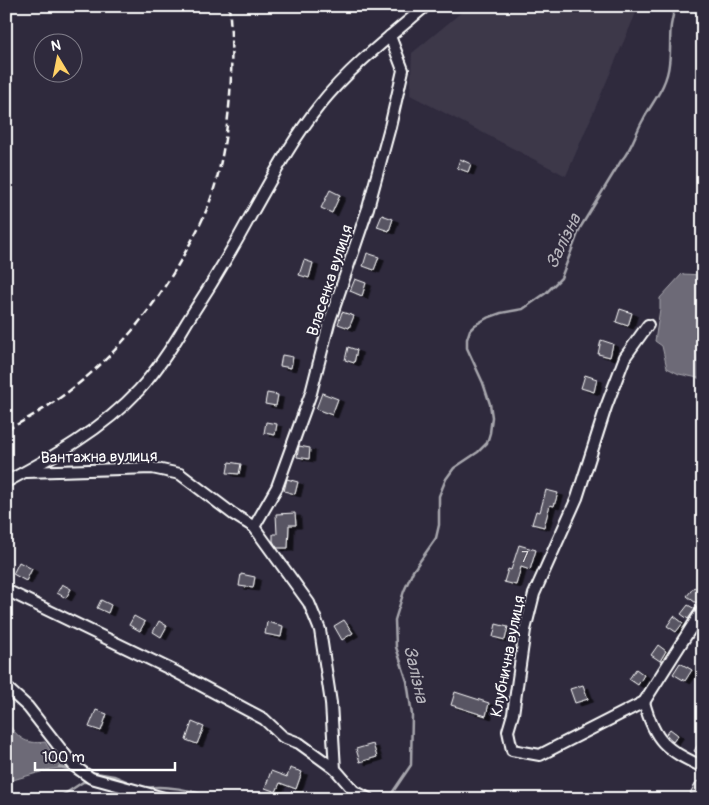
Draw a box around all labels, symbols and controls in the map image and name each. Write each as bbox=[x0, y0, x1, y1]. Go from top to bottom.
north arrow bbox=[32, 32, 82, 82]
text: N bbox=[50, 36, 62, 55]
water label: Залізна bbox=[540, 209, 587, 272]
street label: Власенка вулиця bbox=[303, 222, 357, 339]
street label: Вантажна вулиця bbox=[40, 446, 158, 468]
house number: 7 bbox=[521, 549, 529, 566]
street label: Клубнична вулиця bbox=[486, 594, 530, 719]
water label: Залізна bbox=[398, 643, 434, 706]
scale bar bbox=[35, 740, 175, 772]
text: 100 m bbox=[42, 748, 85, 767]

